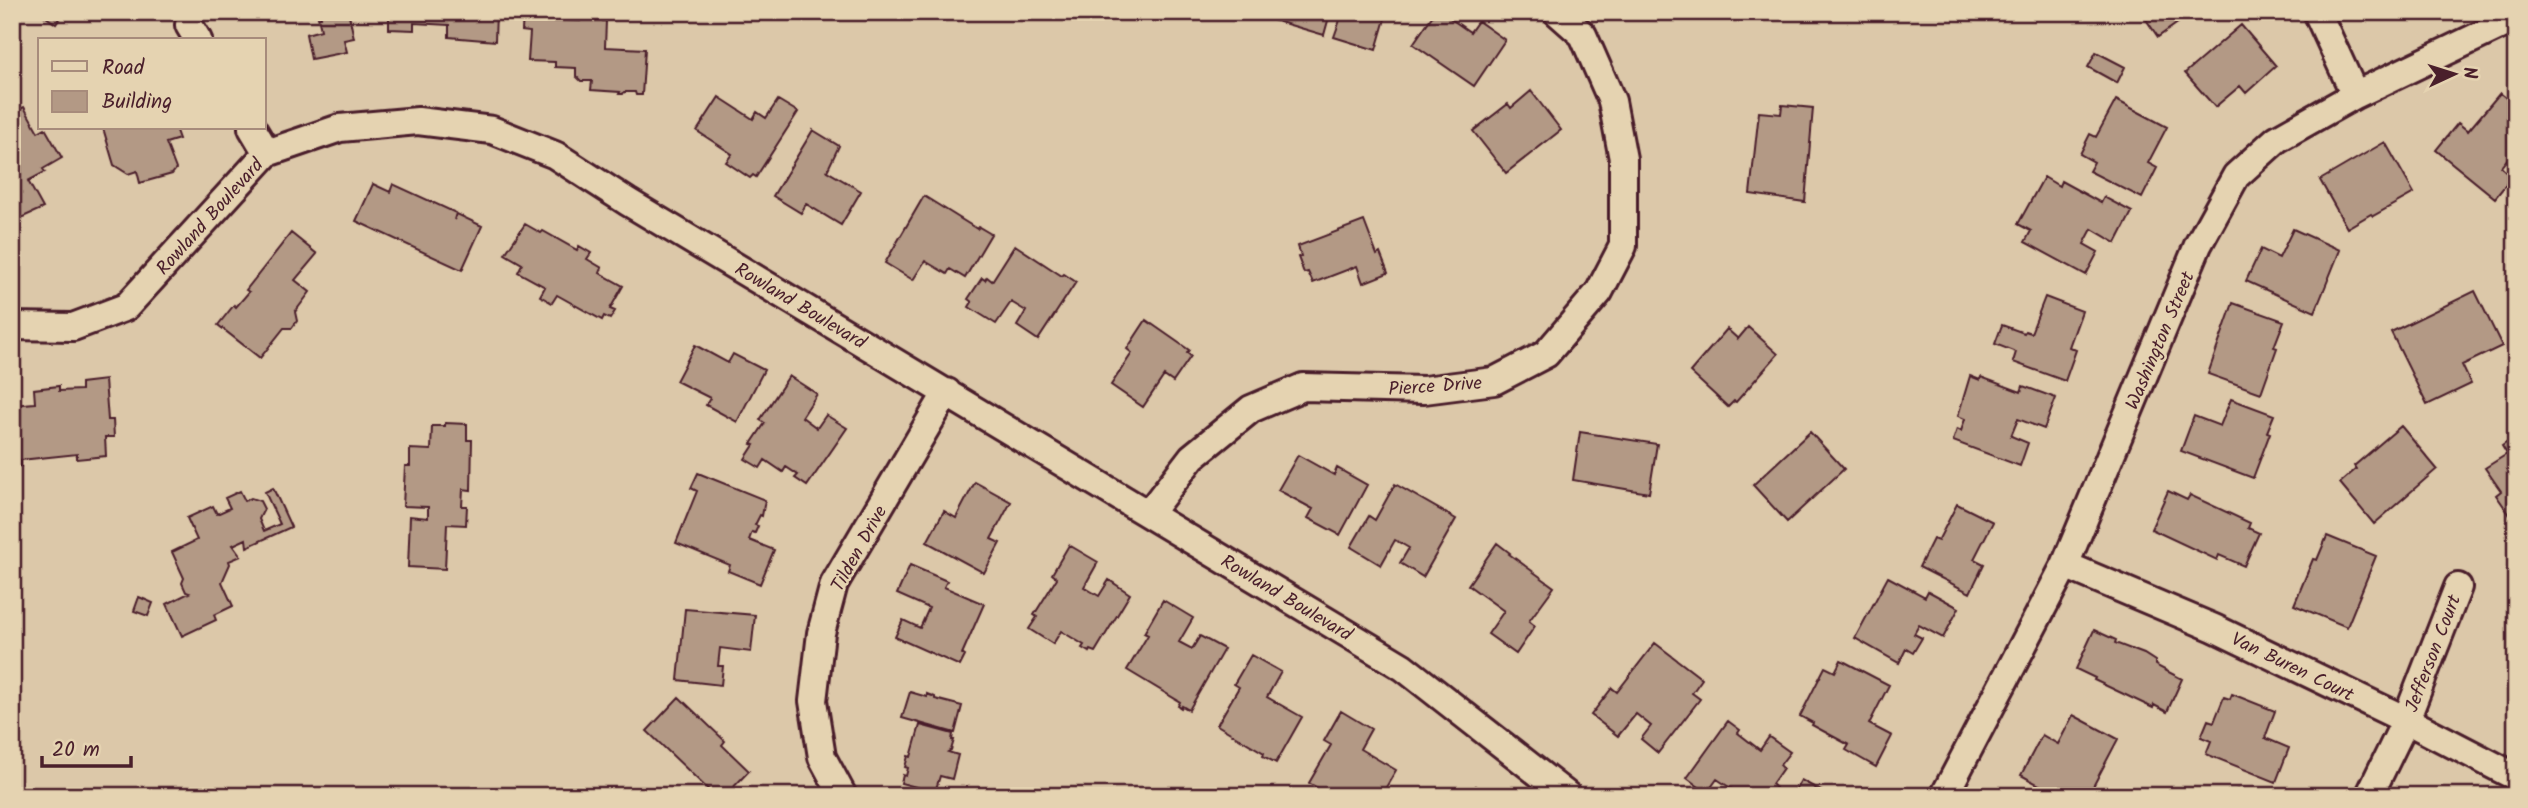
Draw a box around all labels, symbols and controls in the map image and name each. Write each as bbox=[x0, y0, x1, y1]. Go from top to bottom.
legend bbox=[38, 38, 266, 130]
north arrow bbox=[2420, 38, 2490, 108]
text: Road bbox=[102, 52, 145, 85]
text: N bbox=[2454, 66, 2484, 80]
text: Building bbox=[102, 86, 172, 119]
street label: Rowland Boulevard bbox=[149, 152, 272, 283]
street label: Rowland Boulevard bbox=[728, 255, 872, 358]
street label: Washington Street bbox=[2118, 266, 2204, 415]
street label: Pierce Drive bbox=[1387, 369, 1483, 405]
street label: Tilden Drive bbox=[824, 500, 896, 598]
street label: Rowland Boulevard bbox=[1214, 547, 1358, 650]
street label: Jefferson Court bbox=[2398, 590, 2470, 717]
street label: Van Buren Court bbox=[2226, 625, 2359, 711]
scale bar bbox=[42, 724, 131, 768]
text: 20 m bbox=[52, 734, 100, 767]

